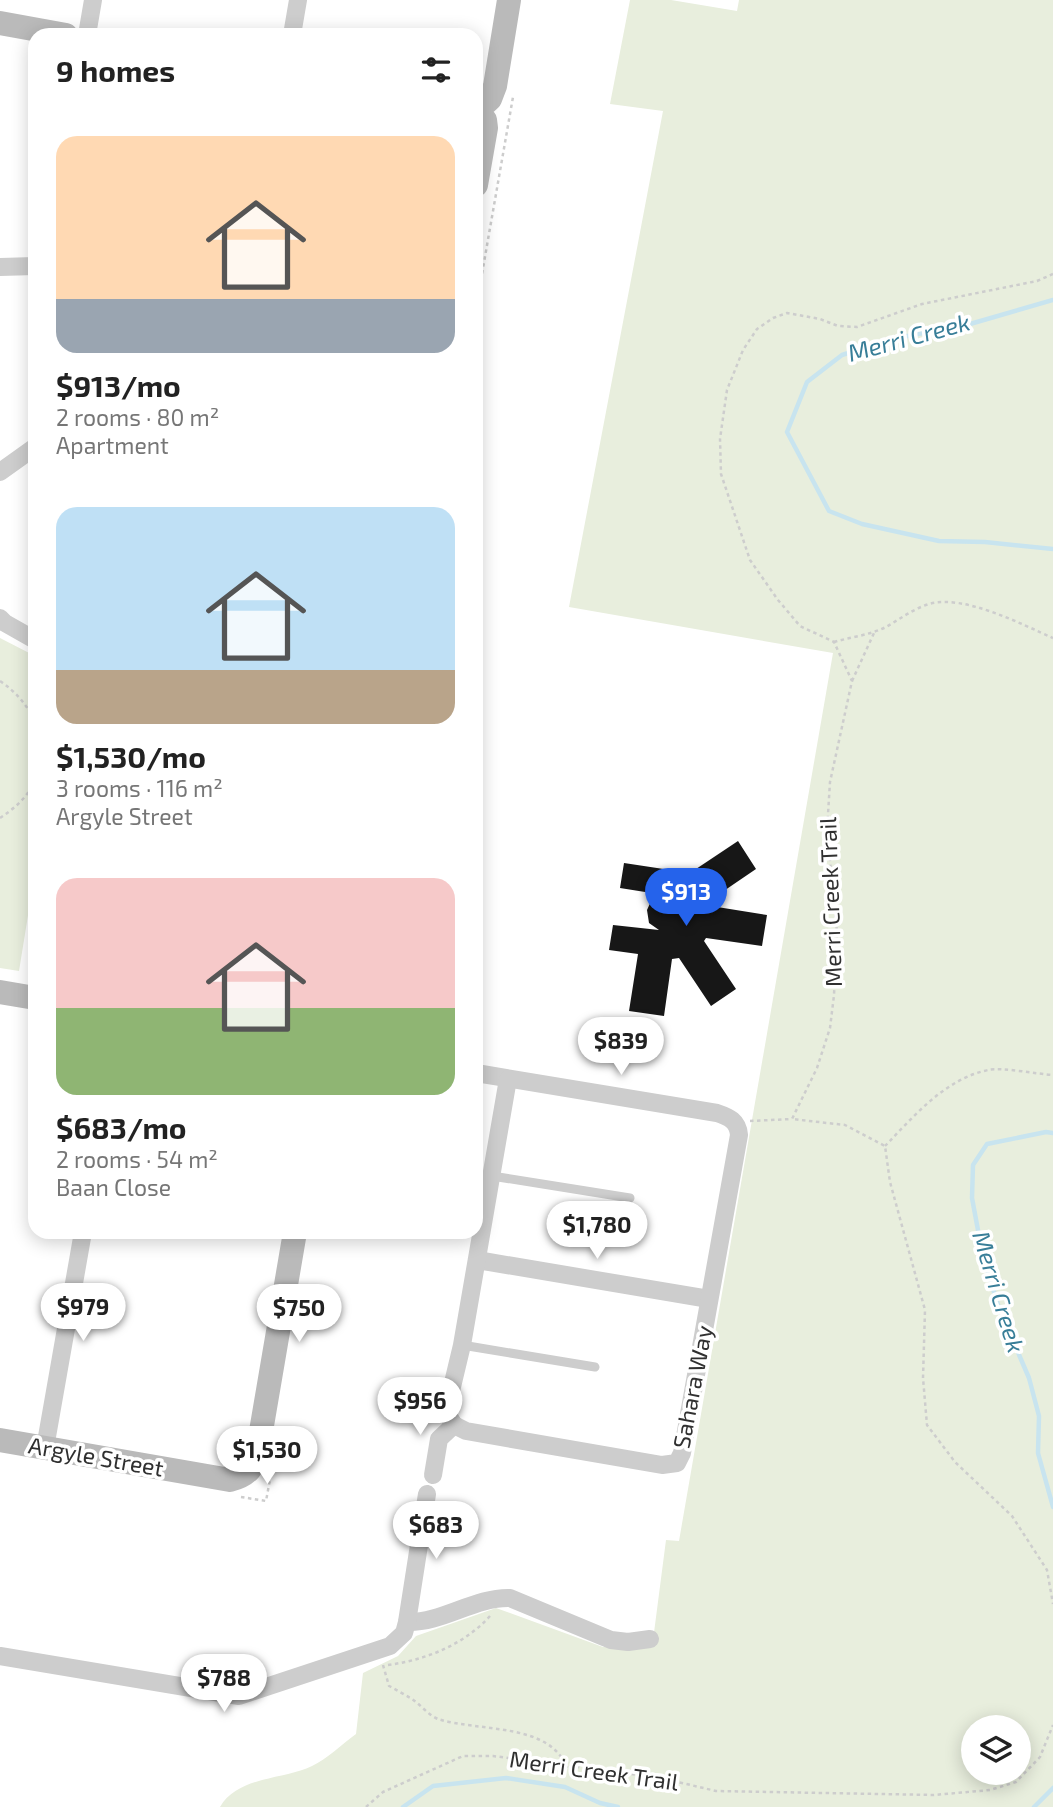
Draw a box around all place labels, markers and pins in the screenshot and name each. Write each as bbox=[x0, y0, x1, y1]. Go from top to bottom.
pin: $913 bbox=[645, 869, 727, 928]
pin: $839 bbox=[580, 1018, 662, 1077]
pin: $1,780 bbox=[540, 1202, 654, 1261]
pin: $979 bbox=[42, 1284, 124, 1343]
pin: $750 bbox=[258, 1284, 340, 1344]
pin: $956 bbox=[379, 1378, 461, 1437]
pin: $1,530 bbox=[210, 1426, 324, 1486]
pin: $683 bbox=[395, 1502, 477, 1561]
pin: $788 bbox=[183, 1654, 265, 1714]

